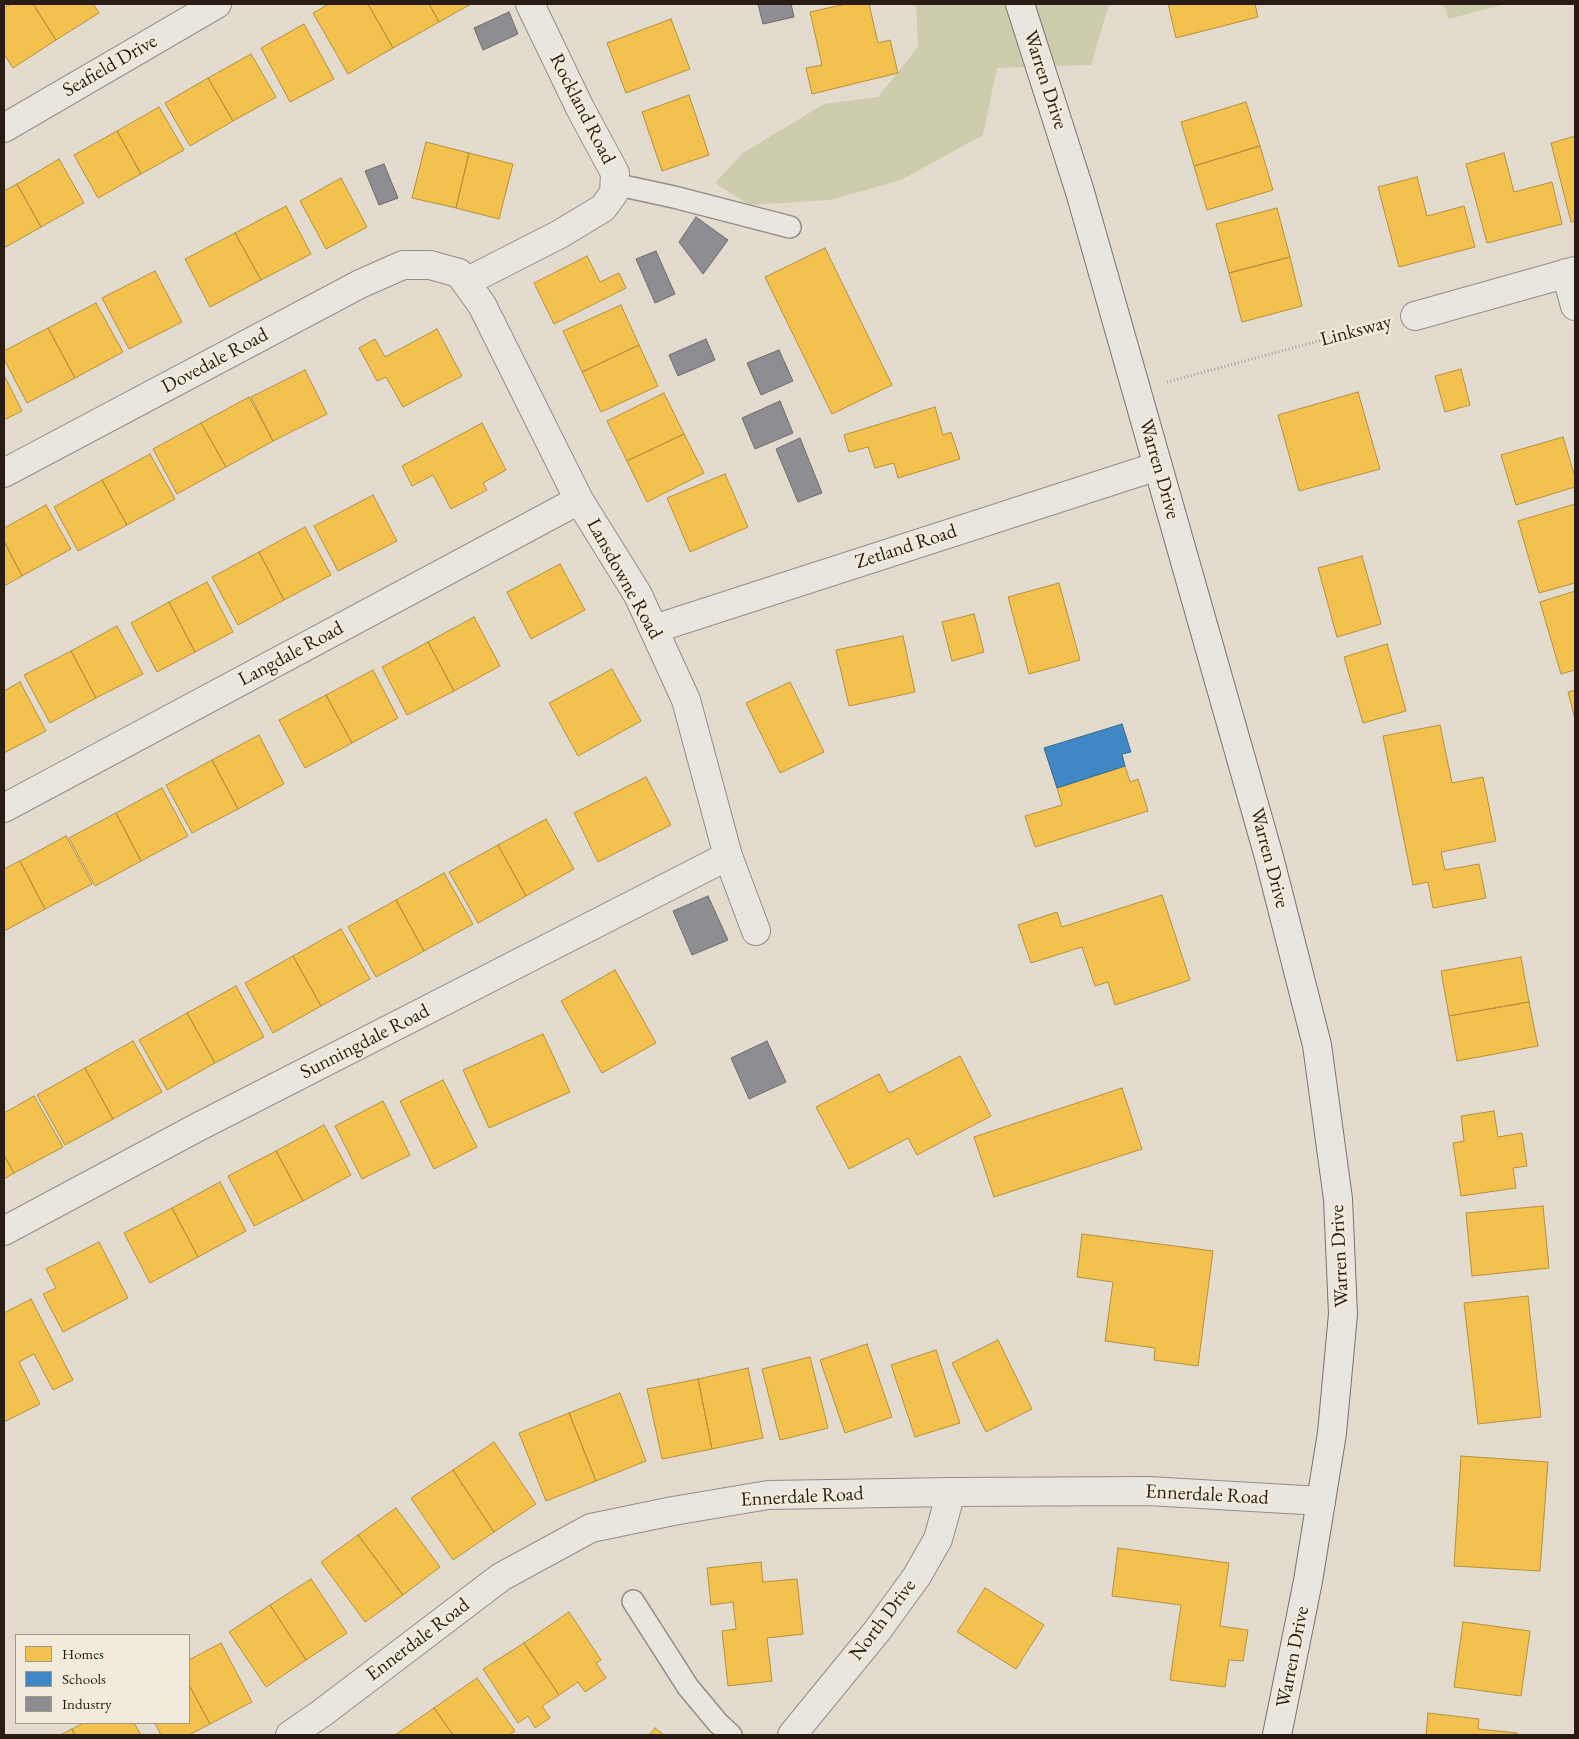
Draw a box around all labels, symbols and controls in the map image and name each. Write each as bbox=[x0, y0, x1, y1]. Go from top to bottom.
street label: Warren Drive bbox=[1018, 27, 1072, 133]
street label: Seafield Drive bbox=[59, 29, 161, 103]
street label: Rockland Road bbox=[544, 50, 620, 168]
street label: Linksway bbox=[1318, 310, 1394, 352]
street label: Dovedale Road bbox=[158, 323, 272, 399]
street label: Warren Drive bbox=[1133, 416, 1185, 522]
street label: Lansdowne Road bbox=[581, 514, 667, 644]
street label: Zetland Road bbox=[852, 519, 960, 575]
street label: Langdale Road bbox=[234, 616, 348, 692]
street label: Warren Drive bbox=[1244, 805, 1294, 911]
street label: Sunningdale Road bbox=[296, 999, 434, 1085]
street label: Warren Drive bbox=[1325, 1204, 1355, 1308]
street label: Ennerdale Road bbox=[1145, 1480, 1269, 1510]
street label: Ennerdale Road bbox=[740, 1482, 864, 1512]
street label: North Drive bbox=[845, 1575, 921, 1665]
street label: Ennerdale Road bbox=[361, 1593, 475, 1687]
street label: Warren Drive bbox=[1271, 1604, 1315, 1710]
legend bbox=[15, 1634, 190, 1724]
text: Homes bbox=[62, 1644, 104, 1663]
text: Schools bbox=[62, 1669, 106, 1688]
text: Industry bbox=[62, 1694, 112, 1713]

